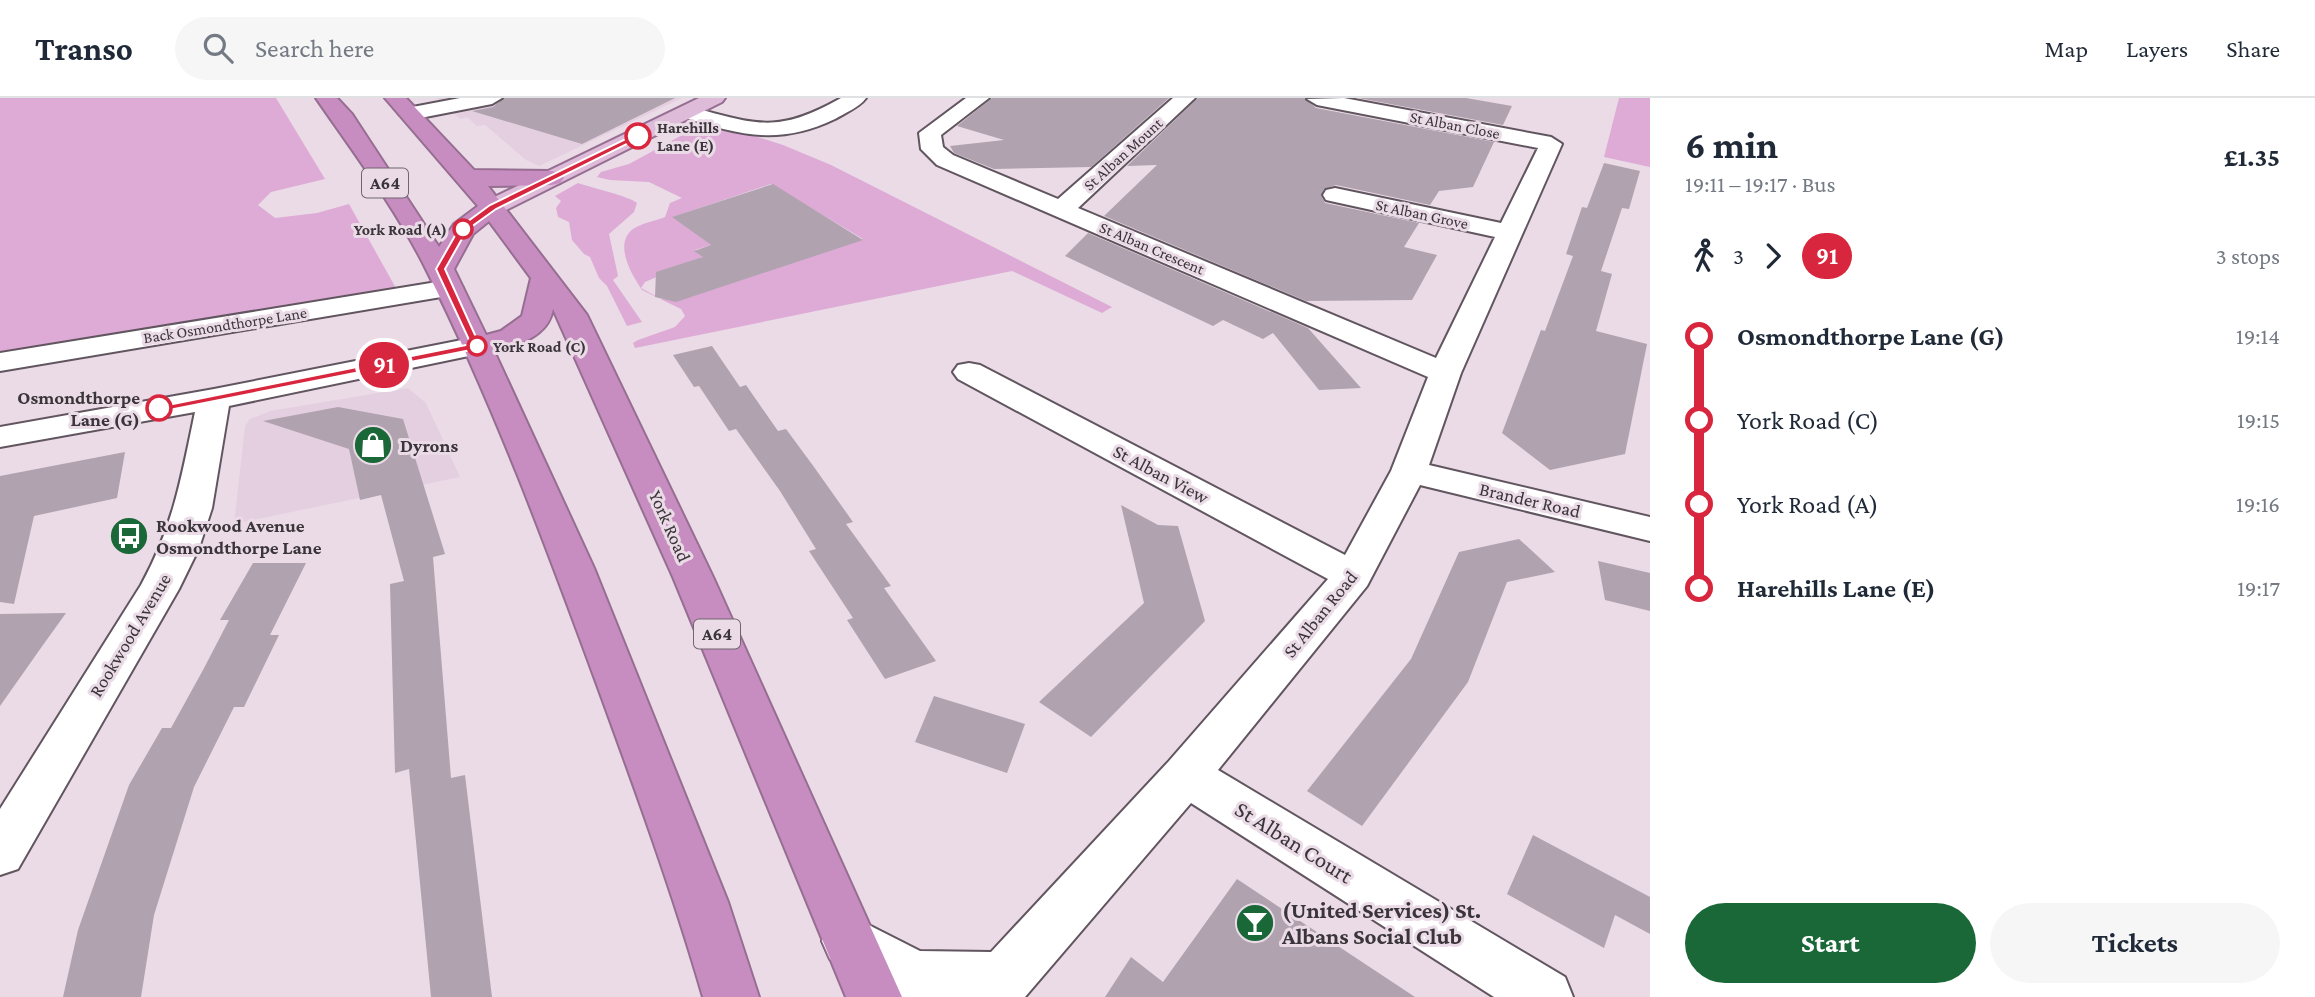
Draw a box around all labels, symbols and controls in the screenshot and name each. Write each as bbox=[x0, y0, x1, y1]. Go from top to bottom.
search box bbox=[175, 17, 665, 80]
icon: search bbox=[199, 29, 237, 67]
text: Transo bbox=[35, 30, 133, 67]
text: Search here bbox=[255, 34, 374, 63]
text: Map bbox=[2044, 35, 2088, 62]
text: Layers bbox=[2126, 35, 2188, 62]
text: Share bbox=[2226, 35, 2280, 62]
street label: St Alban Close bbox=[1409, 108, 1501, 142]
street label: St Alban Mount bbox=[1080, 114, 1166, 194]
place label: Harehills Lane (E) bbox=[657, 119, 719, 155]
marker: Harehills Lane (E) bbox=[625, 123, 651, 149]
text: 6 min bbox=[1685, 124, 1778, 166]
text: £1.35 bbox=[2224, 143, 2280, 172]
road number: A64 bbox=[362, 168, 408, 198]
text: 19:11 – 19:17 · Bus bbox=[1685, 171, 1835, 197]
street label: St Alban Grove bbox=[1374, 196, 1470, 232]
street label: St Alban Crescent bbox=[1097, 218, 1207, 278]
marker: York Road (A) bbox=[453, 219, 473, 239]
place label: York Road (A) bbox=[354, 221, 447, 239]
icon: walk bbox=[1685, 237, 1723, 275]
icon: forward bbox=[1754, 237, 1792, 275]
text: 91 bbox=[1816, 242, 1838, 269]
text: 3 bbox=[1733, 243, 1744, 269]
text: 3 stops bbox=[2216, 243, 2280, 269]
street label: Back Osmondthorpe Lane bbox=[142, 304, 308, 347]
text: Osmondthorpe Lane (G) bbox=[1737, 322, 2005, 351]
text: 19:14 bbox=[2236, 323, 2280, 349]
marker: York Road (C) bbox=[467, 336, 487, 356]
place label: York Road (C) bbox=[493, 338, 586, 356]
line badge: 91 bbox=[352, 342, 416, 388]
text: 91 bbox=[373, 351, 395, 378]
place label: Osmondthorpe Lane (G) bbox=[17, 387, 140, 431]
marker: Osmondthorpe Lane (G) bbox=[146, 395, 172, 421]
text: York Road (C) bbox=[1737, 406, 1879, 435]
text: 19:15 bbox=[2237, 407, 2280, 433]
shop icon: Dyrons bbox=[352, 424, 394, 466]
place label: Dyrons bbox=[400, 435, 458, 456]
street label: St Alban View bbox=[1110, 440, 1212, 508]
street label: Brander Road bbox=[1477, 478, 1583, 522]
street label: York Road bbox=[645, 487, 695, 565]
text: York Road (A) bbox=[1737, 490, 1879, 519]
text: 19:16 bbox=[2236, 491, 2280, 517]
bus stop icon: Rookwood Avenue Osmondthorpe Lane bbox=[108, 515, 150, 557]
place label: Rookwood Avenue Osmondthorpe Lane bbox=[156, 515, 322, 558]
street label: St Alban Road bbox=[1279, 566, 1361, 662]
street label: Rookwood Avenue bbox=[85, 570, 175, 700]
text: Harehills Lane (E) bbox=[1737, 574, 1936, 603]
text: 19:17 bbox=[2237, 575, 2280, 601]
road number: A64 bbox=[694, 620, 740, 648]
street label: St Alban Court bbox=[1230, 796, 1358, 889]
place label: (United Services) St. Albans Social Club bbox=[1281, 897, 1481, 949]
bar icon: (United Services) St. Albans Social Club bbox=[1234, 902, 1276, 944]
button: Start bbox=[1685, 903, 1976, 983]
button: Tickets bbox=[1990, 903, 2280, 983]

